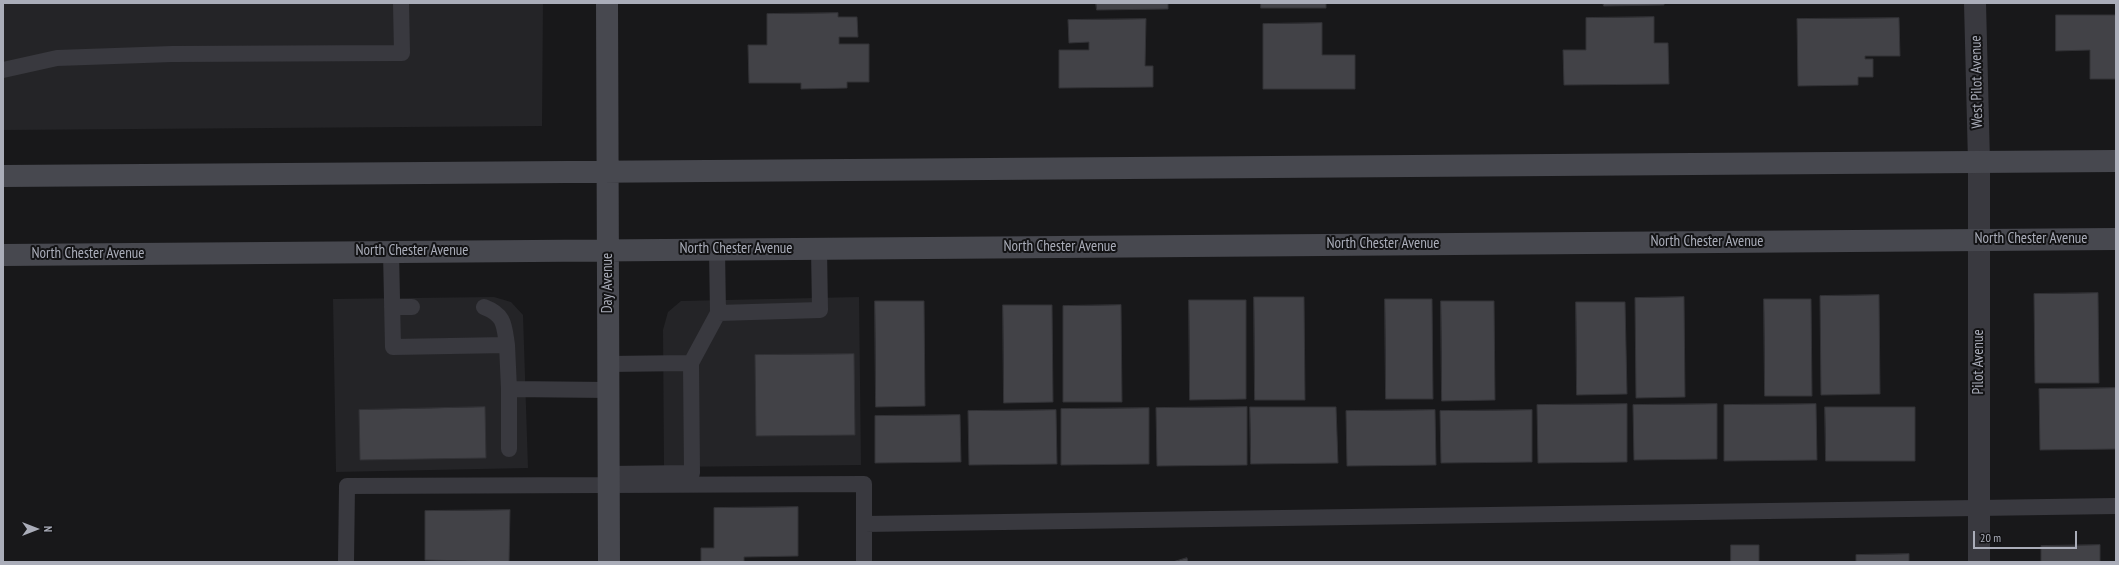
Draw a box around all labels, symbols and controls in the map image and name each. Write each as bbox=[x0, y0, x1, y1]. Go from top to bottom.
street label: West Pilot Avenue bbox=[1967, 35, 1987, 129]
street label: North Chester Avenue bbox=[1974, 230, 2088, 248]
street label: North Chester Avenue bbox=[1650, 233, 1764, 251]
street label: North Chester Avenue bbox=[1326, 235, 1440, 253]
street label: North Chester Avenue bbox=[1003, 238, 1117, 256]
street label: North Chester Avenue bbox=[679, 240, 793, 258]
street label: North Chester Avenue bbox=[355, 242, 469, 260]
street label: North Chester Avenue bbox=[31, 245, 145, 263]
street label: Day Avenue bbox=[599, 253, 617, 313]
street label: Pilot Avenue bbox=[1970, 329, 1988, 395]
north arrow bbox=[16, 509, 56, 549]
scale bar bbox=[1975, 523, 2079, 549]
text: N bbox=[41, 526, 55, 532]
text: 20 m bbox=[1980, 530, 2001, 545]

